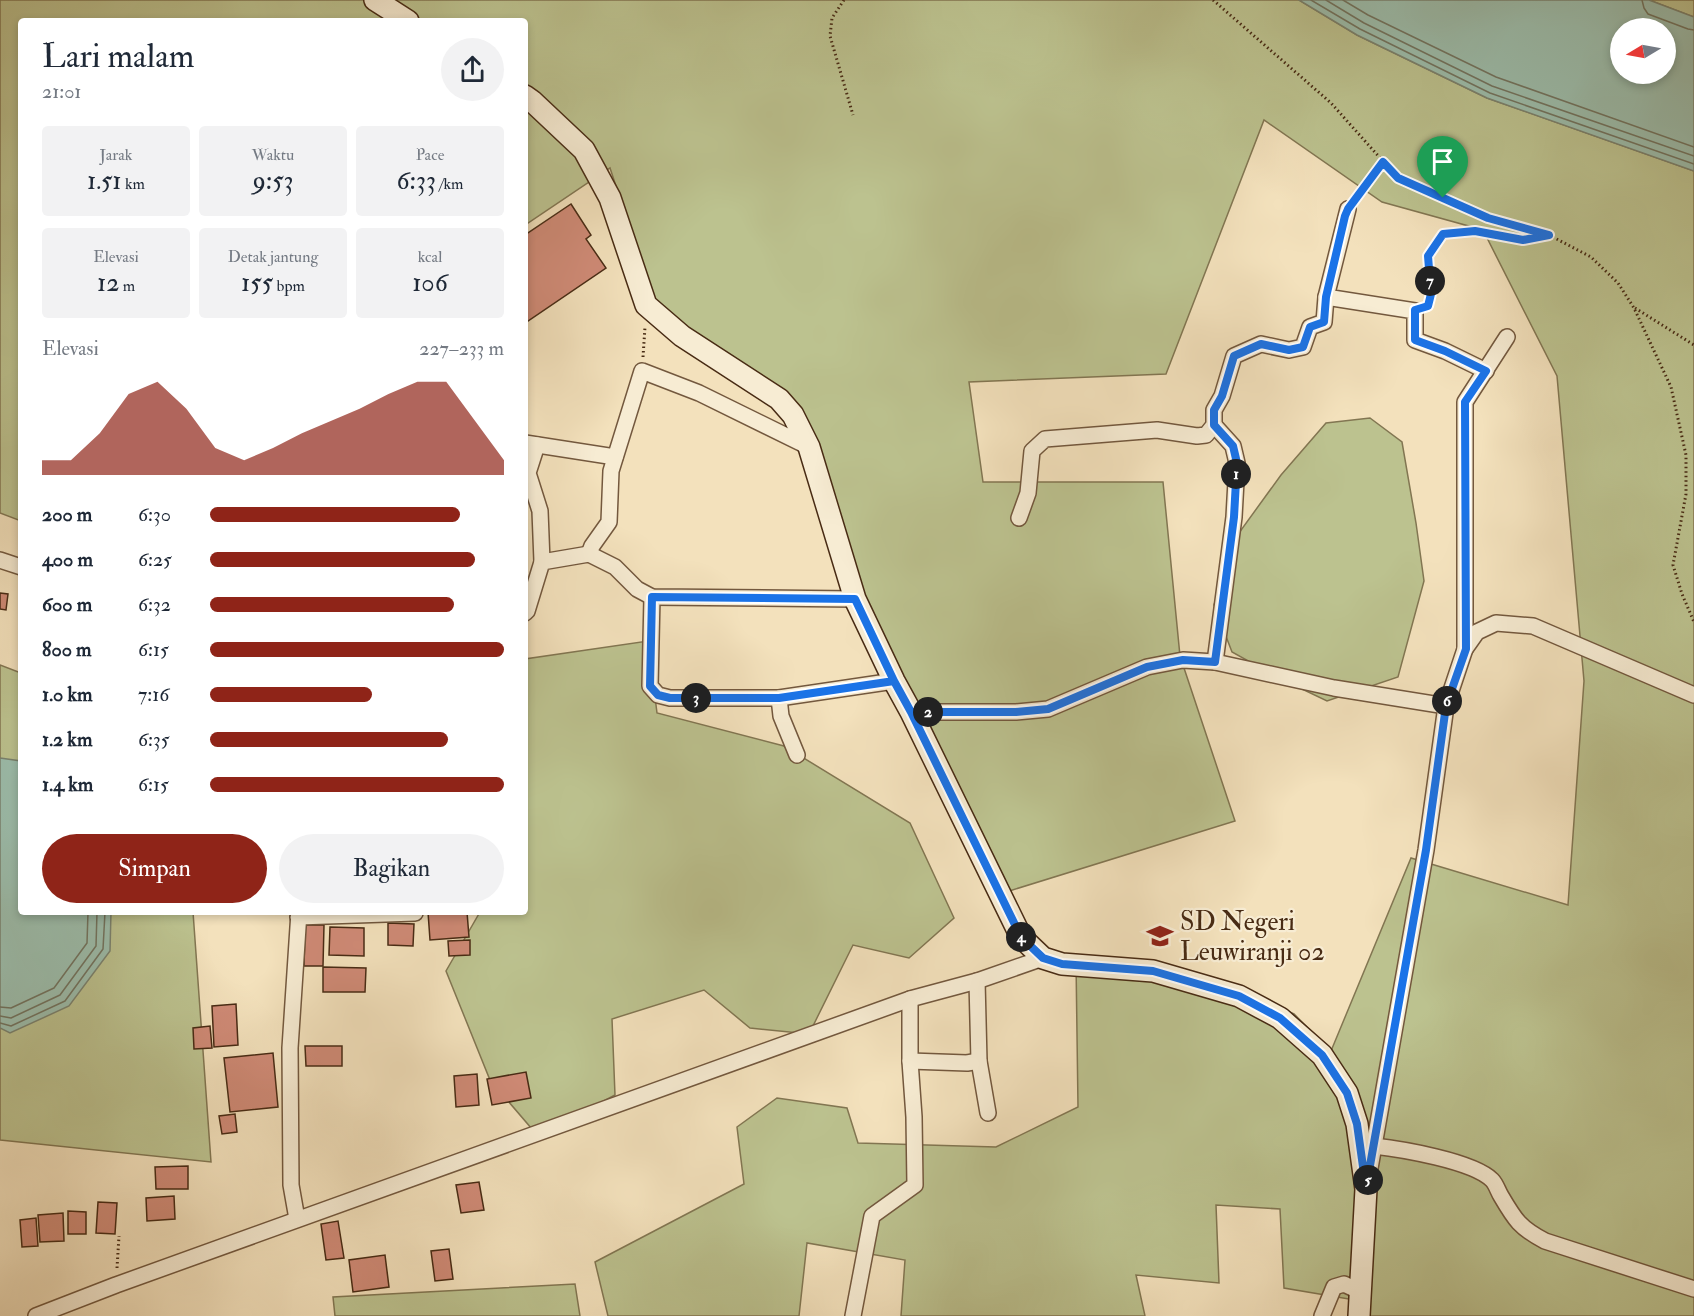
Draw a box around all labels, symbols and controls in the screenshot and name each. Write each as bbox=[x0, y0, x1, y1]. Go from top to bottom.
north arrow bbox=[1610, 18, 1676, 84]
map controls bbox=[1610, 18, 1676, 84]
text: Lari malam bbox=[42, 36, 194, 77]
button: share bbox=[441, 38, 504, 101]
text: 21:01 bbox=[42, 79, 82, 104]
pin bbox=[1417, 136, 1468, 198]
text: Jarak bbox=[100, 145, 132, 165]
text: Waktu bbox=[252, 145, 294, 165]
text: Pace bbox=[416, 145, 444, 165]
icon: arrive bbox=[1426, 145, 1459, 178]
text: 1.51 bbox=[87, 165, 122, 197]
text: 9:53 bbox=[252, 165, 294, 197]
text: 6:33 bbox=[396, 165, 436, 197]
text: km bbox=[122, 174, 145, 194]
text: /km bbox=[436, 174, 464, 194]
text: Elevasi bbox=[93, 247, 139, 267]
text: Detak jantung bbox=[228, 247, 318, 267]
text: kcal bbox=[418, 247, 442, 267]
pin: 7 bbox=[1415, 266, 1445, 296]
text: 12 bbox=[97, 267, 119, 299]
text: 155 bbox=[241, 267, 273, 299]
text: 106 bbox=[412, 267, 448, 299]
text: 7 bbox=[1426, 271, 1434, 291]
text: m bbox=[119, 276, 135, 296]
text: bpm bbox=[273, 276, 305, 296]
text: Elevasi bbox=[42, 336, 99, 361]
text: 227–233 m bbox=[419, 336, 504, 361]
pin: 1 bbox=[1221, 459, 1251, 489]
text: 1 bbox=[1233, 464, 1239, 484]
text: 200 m bbox=[42, 502, 92, 527]
text: 6:30 bbox=[138, 502, 171, 527]
text: 400 m bbox=[42, 547, 93, 572]
text: 6:25 bbox=[138, 547, 172, 572]
text: 600 m bbox=[42, 592, 92, 617]
text: 6:32 bbox=[138, 592, 171, 617]
text: 800 m bbox=[42, 637, 92, 662]
text: 6:15 bbox=[138, 637, 169, 662]
text: 1.0 km bbox=[42, 682, 93, 707]
text: 7:16 bbox=[138, 682, 169, 707]
pin: 3 bbox=[681, 683, 711, 713]
pin: 6 bbox=[1432, 686, 1462, 716]
text: 3 bbox=[693, 688, 699, 708]
text: 6 bbox=[1443, 691, 1451, 711]
pin: 2 bbox=[913, 697, 943, 727]
text: 2 bbox=[924, 702, 932, 722]
text: 1.2 km bbox=[42, 727, 92, 752]
text: 6:35 bbox=[138, 727, 170, 752]
text: 1.4 km bbox=[42, 772, 93, 797]
text: 6:15 bbox=[138, 772, 169, 797]
button: Simpan bbox=[42, 834, 267, 903]
button: Bagikan bbox=[279, 834, 504, 903]
place label: SD Negeri Leuwiranji 02 bbox=[1180, 906, 1325, 968]
school or university icon: SD Negeri Leuwiranji 02 bbox=[1145, 921, 1175, 951]
pin: 4 bbox=[1006, 922, 1036, 952]
text: 4 bbox=[1017, 927, 1025, 947]
pin: 5 bbox=[1353, 1165, 1383, 1195]
text: 5 bbox=[1364, 1170, 1372, 1190]

